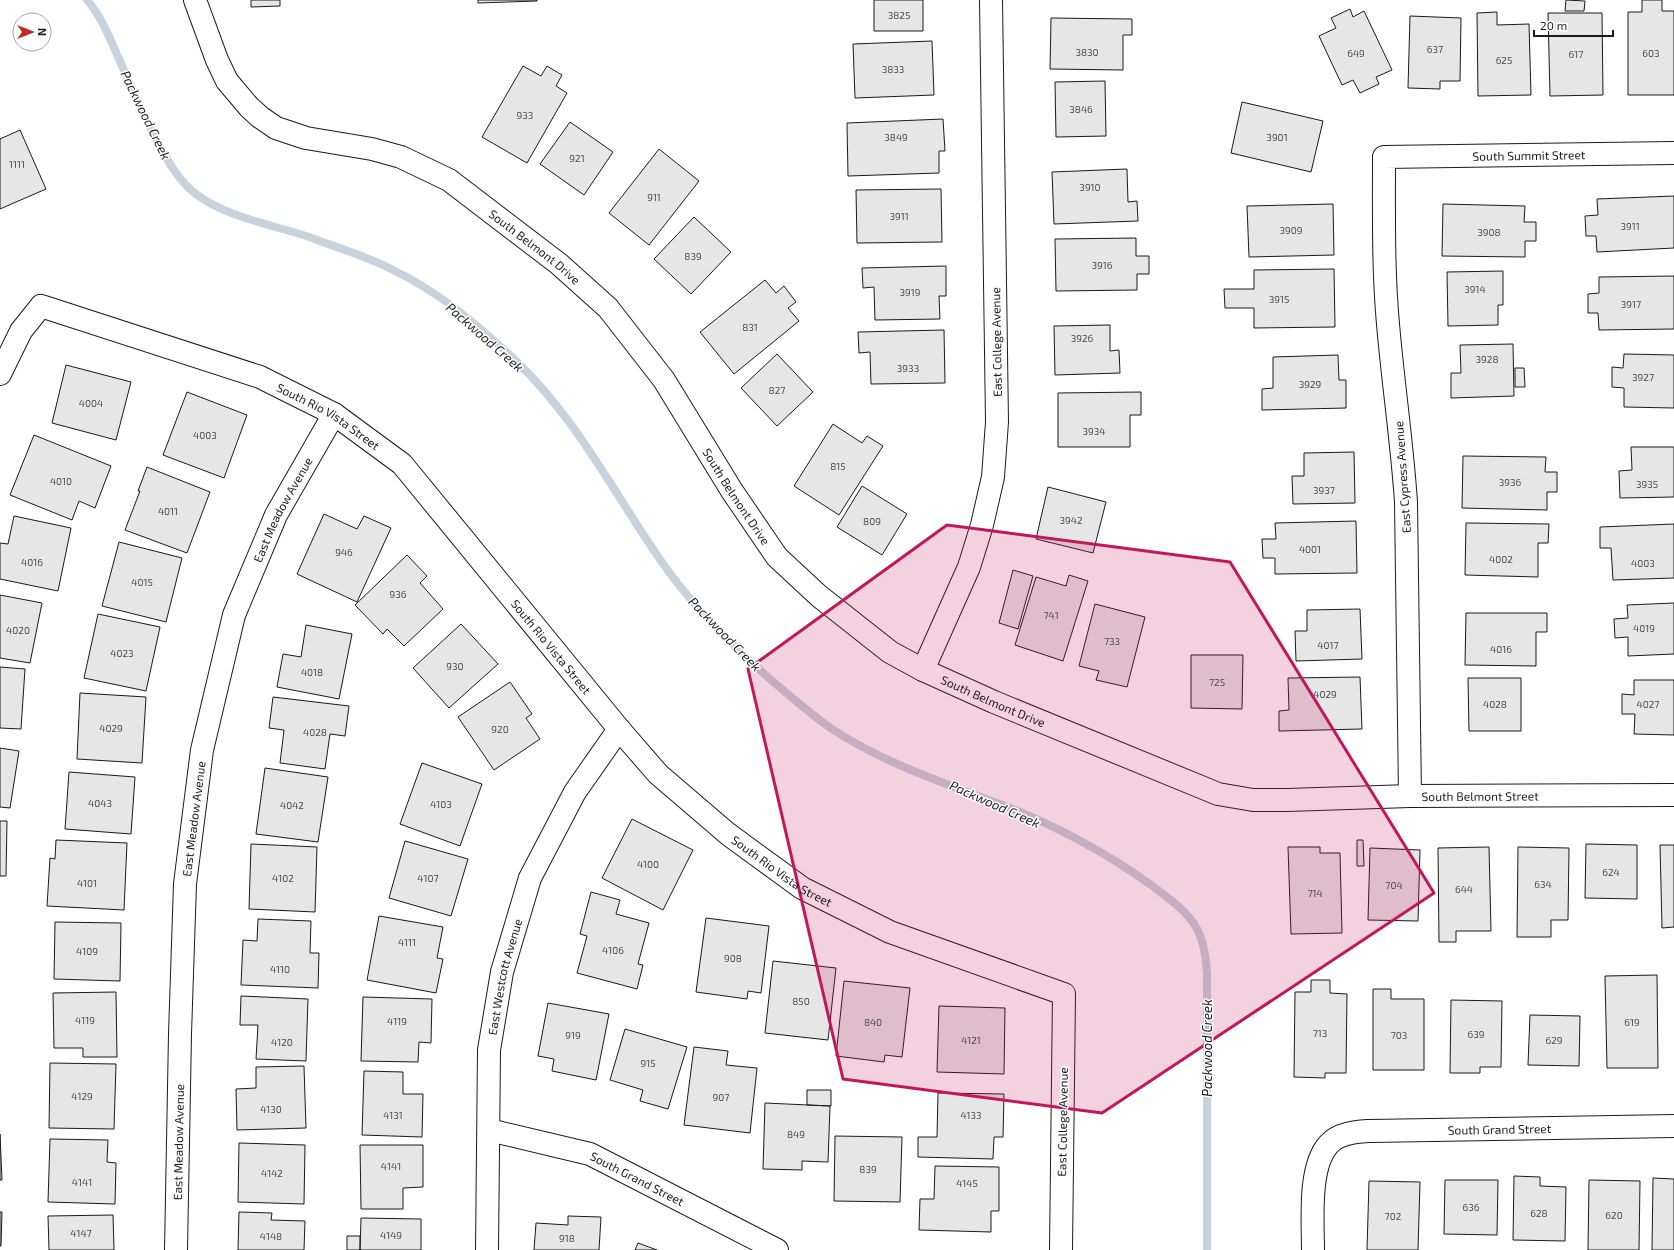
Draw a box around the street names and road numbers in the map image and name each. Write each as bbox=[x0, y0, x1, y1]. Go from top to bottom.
street label: South Summit Street bbox=[1472, 147, 1586, 163]
street label: South Belmont Drive bbox=[486, 206, 583, 287]
street label: East College Avenue bbox=[988, 287, 1004, 397]
street label: South Rio Vista Street bbox=[275, 380, 383, 453]
street label: East Cypress Avenue bbox=[1391, 420, 1413, 534]
street label: South Belmont Drive bbox=[700, 445, 773, 547]
street label: East Meadow Avenue bbox=[250, 455, 315, 564]
street label: South Rio Vista Street bbox=[509, 596, 594, 697]
street label: South Belmont Drive bbox=[939, 672, 1048, 729]
street label: East Meadow Avenue bbox=[179, 760, 208, 877]
street label: South Belmont Street bbox=[1422, 789, 1539, 803]
street label: South Rio Vista Street bbox=[729, 832, 835, 909]
street label: East Westcott Avenue bbox=[485, 917, 525, 1036]
street label: East College Avenue bbox=[1054, 1067, 1070, 1177]
street label: East Meadow Avenue bbox=[170, 1084, 186, 1200]
street label: South Grand Street bbox=[1448, 1121, 1552, 1137]
street label: South Grand Street bbox=[588, 1148, 687, 1208]

